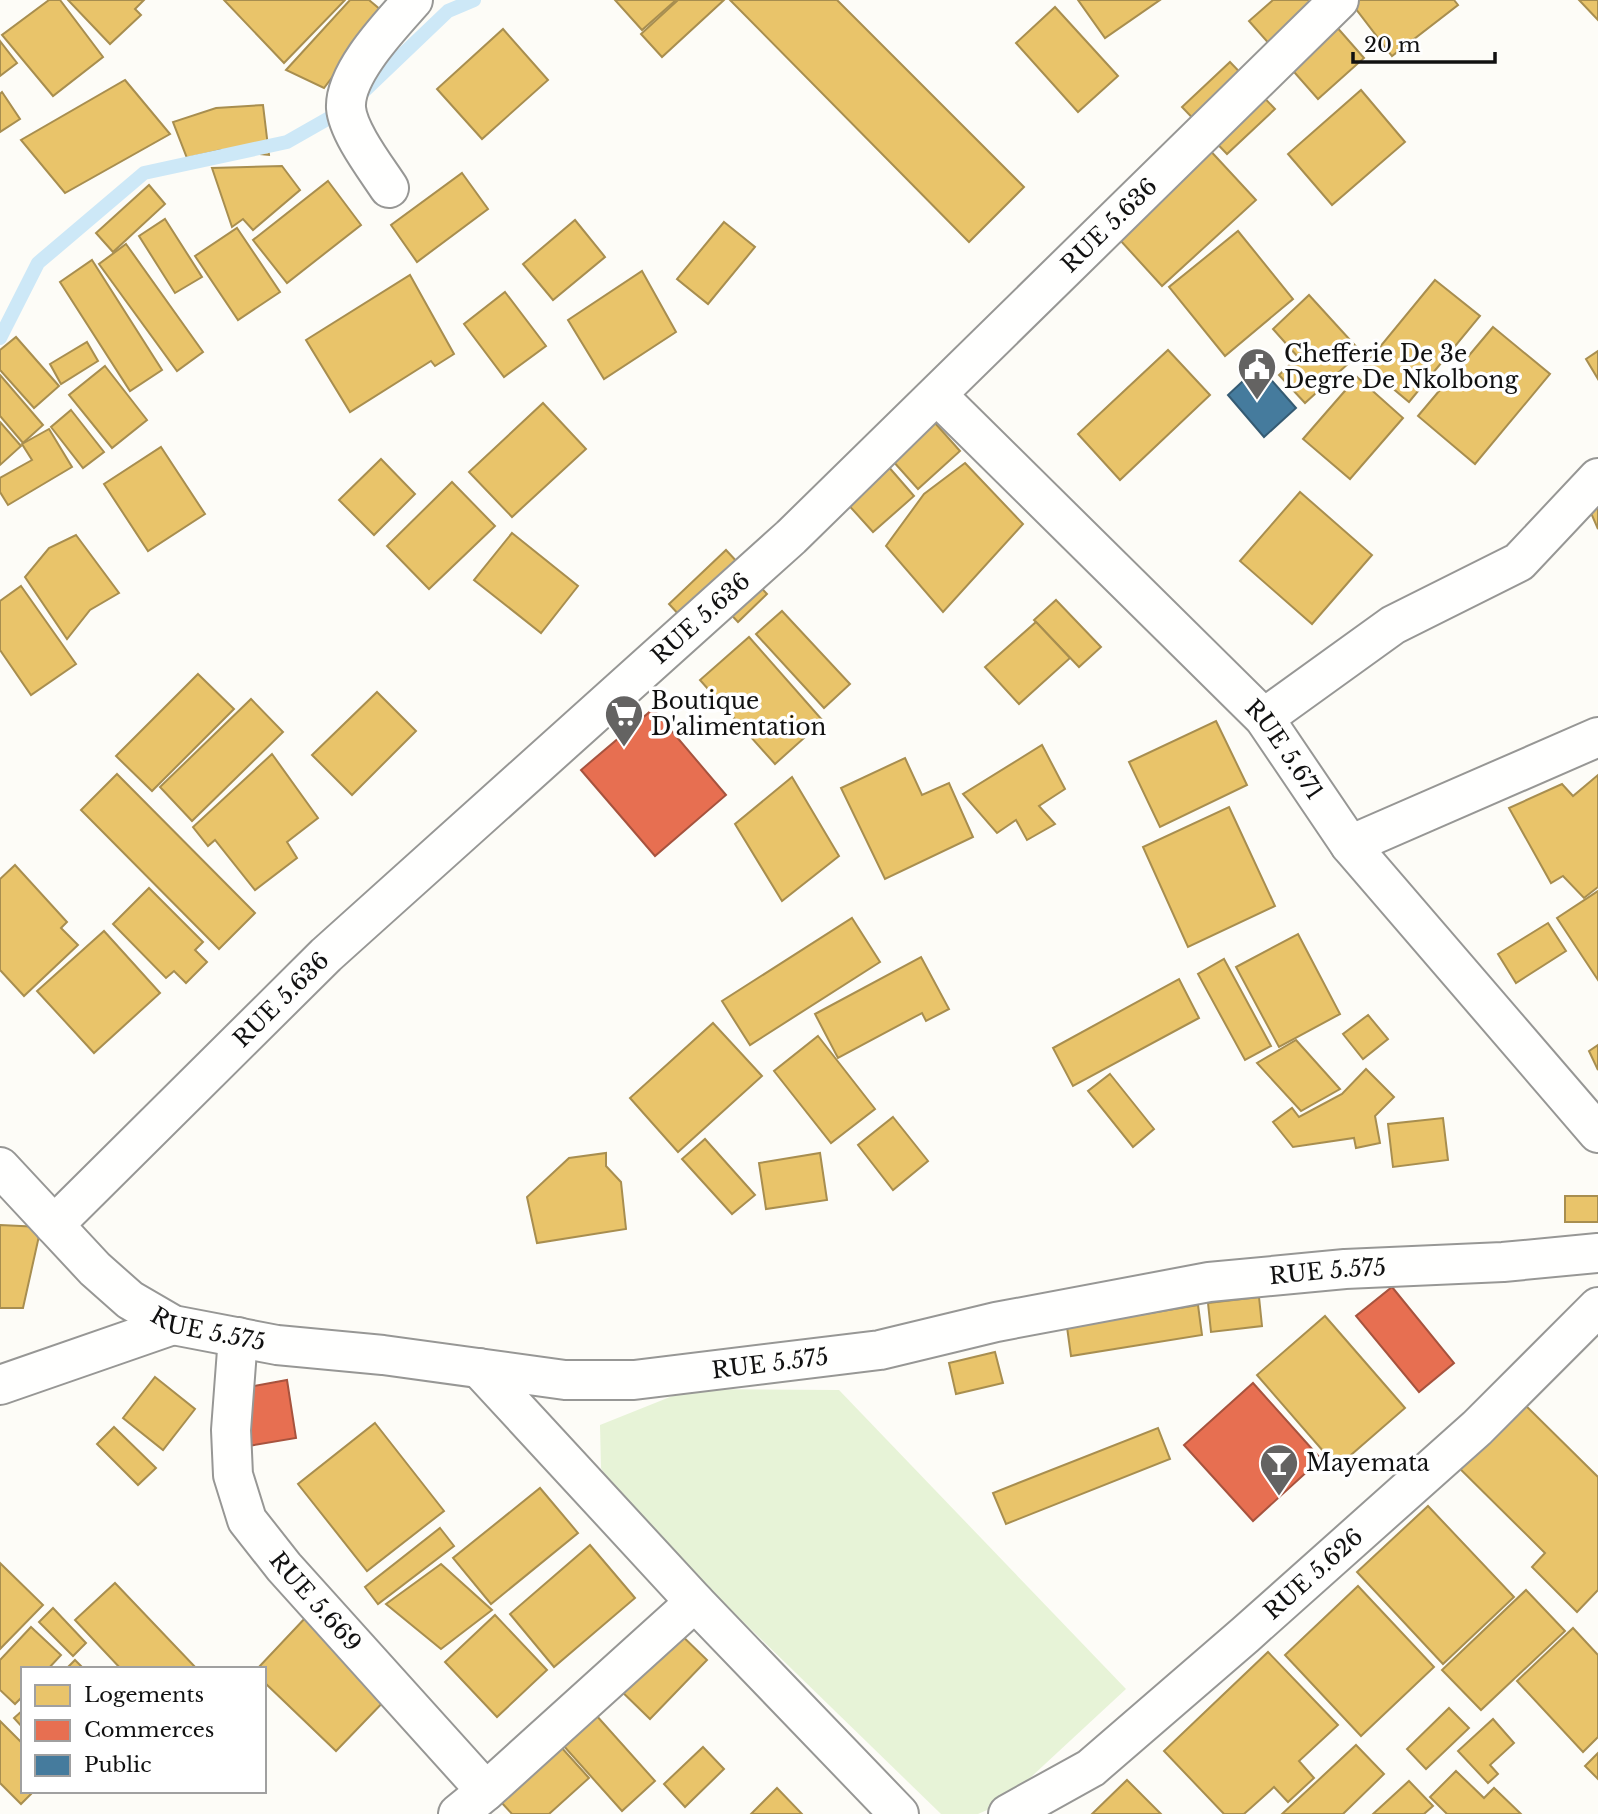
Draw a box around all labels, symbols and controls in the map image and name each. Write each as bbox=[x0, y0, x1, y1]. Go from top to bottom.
scale bar bbox=[1353, 21, 1495, 65]
text: 20 m bbox=[1364, 32, 1421, 58]
street label: RUE 5.636 bbox=[1055, 172, 1163, 278]
place label: Chefferie De 3e Degre De Nkolbong bbox=[1284, 340, 1518, 394]
public building icon: Chefferie De 3e Degre De Nkolbong bbox=[1236, 346, 1278, 401]
street label: RUE 5.636 bbox=[645, 567, 756, 670]
place label: Boutique D'alimentation bbox=[651, 687, 827, 741]
supermarket icon: Boutique D'alimentation bbox=[603, 693, 645, 748]
street label: RUE 5.671 bbox=[1239, 694, 1329, 805]
street label: RUE 5.636 bbox=[228, 946, 335, 1053]
street label: RUE 5.575 bbox=[1268, 1253, 1387, 1290]
street label: RUE 5.575 bbox=[146, 1301, 268, 1356]
street label: RUE 5.575 bbox=[710, 1342, 830, 1384]
bar icon: Mayemata bbox=[1258, 1442, 1300, 1497]
place label: Mayemata bbox=[1306, 1449, 1430, 1477]
street label: RUE 5.626 bbox=[1258, 1523, 1369, 1625]
street label: RUE 5.669 bbox=[264, 1546, 367, 1657]
legend bbox=[21, 1667, 266, 1793]
text: Logements bbox=[84, 1682, 204, 1708]
text: Commerces bbox=[84, 1717, 214, 1743]
text: Public bbox=[84, 1752, 151, 1778]

